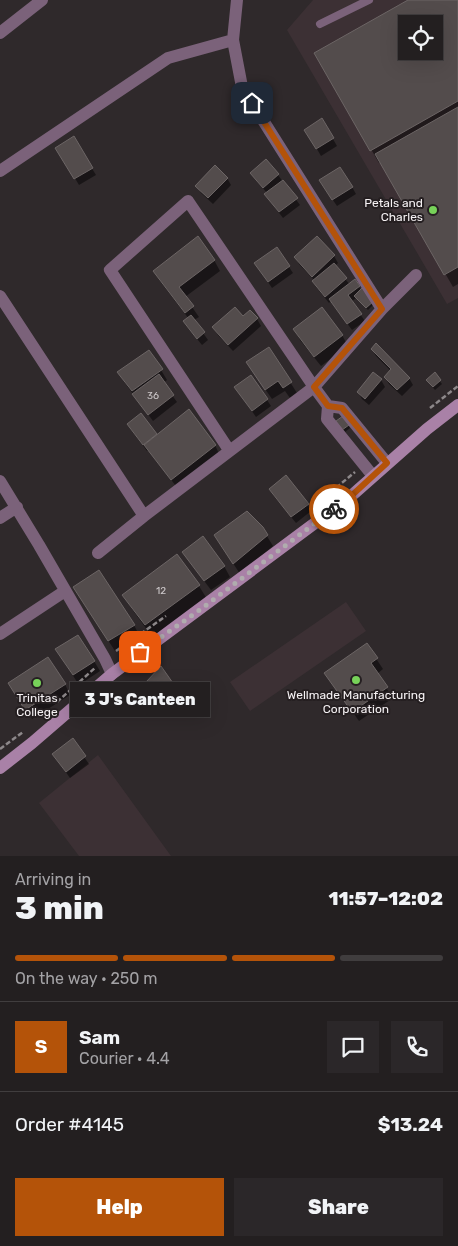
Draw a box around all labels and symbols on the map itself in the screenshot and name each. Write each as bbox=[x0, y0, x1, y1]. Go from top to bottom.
pin bbox=[231, 82, 273, 124]
place label: Petals and Charles bbox=[364, 196, 423, 224]
marker: Petals and Charles bbox=[427, 204, 439, 216]
house number: 36 bbox=[147, 390, 159, 402]
courier bbox=[309, 484, 359, 534]
house number: 12 bbox=[156, 585, 166, 597]
pin bbox=[119, 631, 161, 673]
marker: Wellmade Manufacturing Corporation bbox=[350, 674, 362, 686]
marker: Trinitas College bbox=[31, 677, 43, 689]
callout: 3 J's Canteen bbox=[70, 682, 210, 717]
place label: Wellmade Manufacturing Corporation bbox=[287, 688, 425, 716]
place label: Trinitas College bbox=[16, 691, 58, 719]

